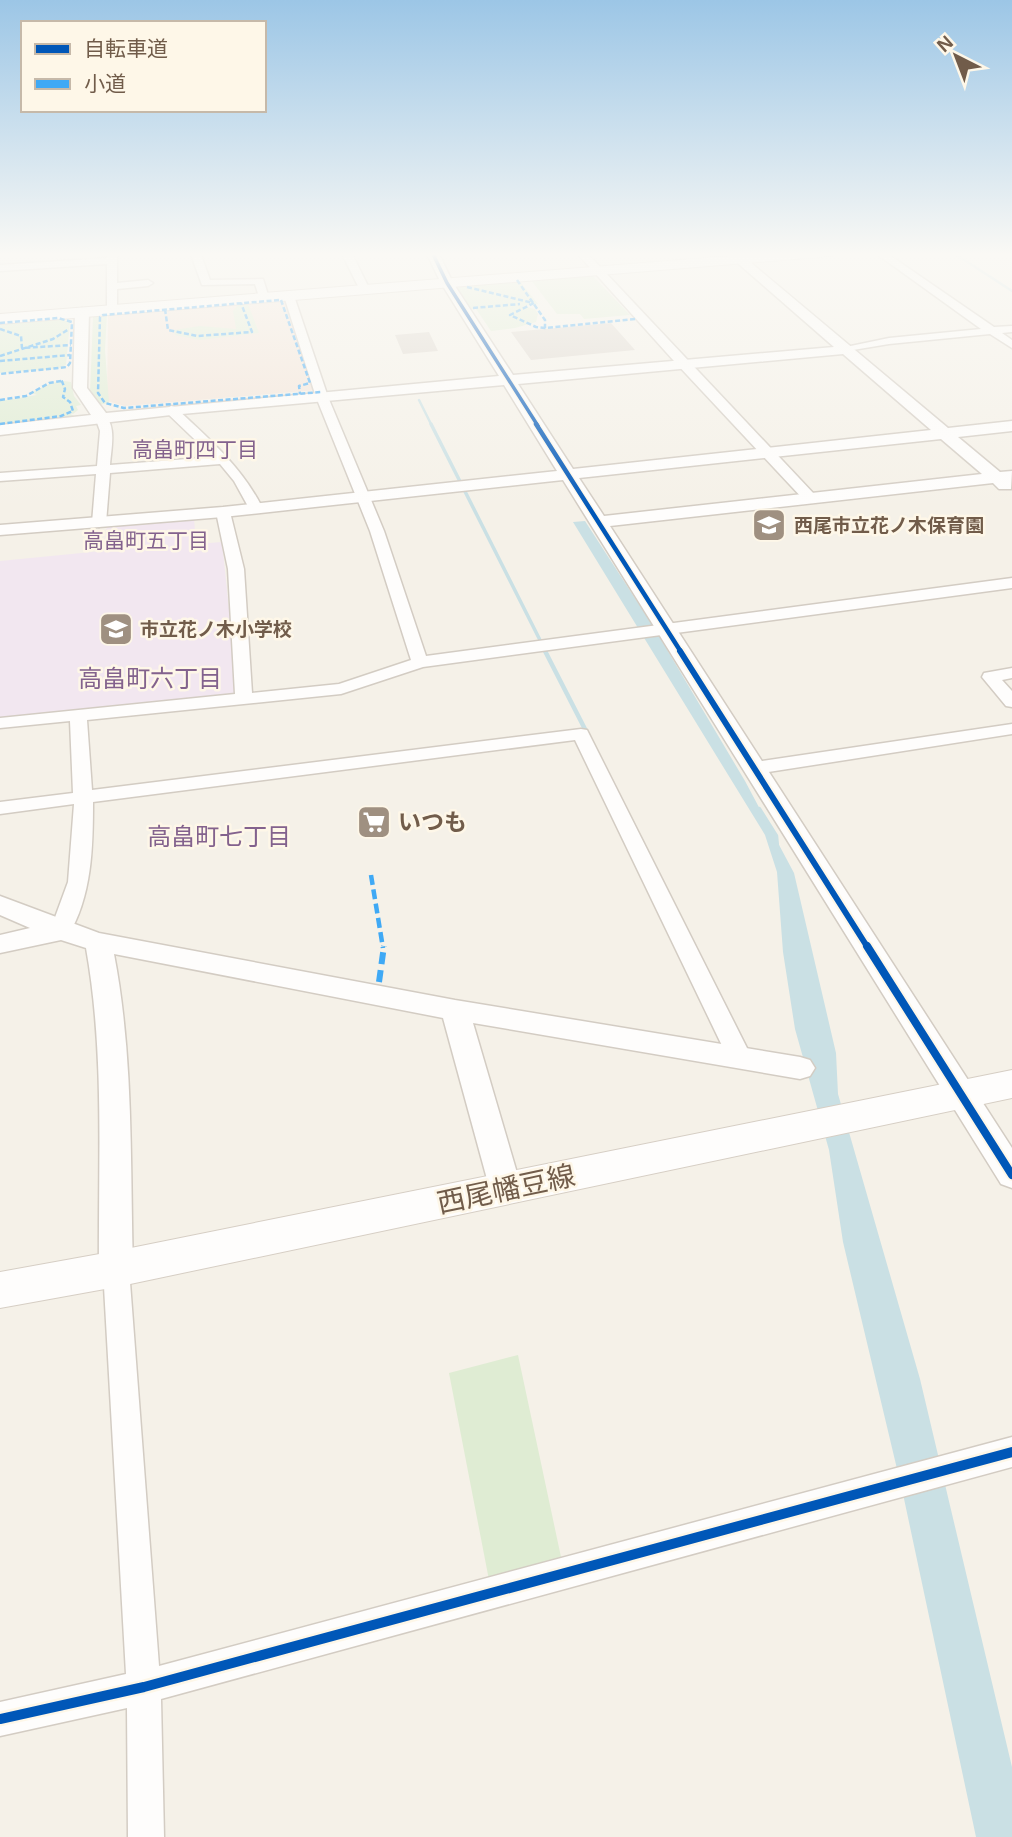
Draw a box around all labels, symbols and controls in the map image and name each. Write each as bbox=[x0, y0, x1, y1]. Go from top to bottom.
legend bbox=[21, 21, 266, 112]
north arrow bbox=[921, 21, 991, 91]
text: N bbox=[933, 31, 957, 56]
text: 自転車道 bbox=[84, 37, 168, 60]
text: 小道 bbox=[84, 72, 126, 95]
district label: 高畠町四丁目 bbox=[132, 438, 258, 461]
school or university icon: 西尾市立花ノ木保育園 bbox=[750, 506, 788, 544]
place label: 西尾市立花ノ木保育園 bbox=[794, 515, 984, 536]
district label: 高畠町五丁目 bbox=[83, 529, 209, 552]
school or university icon: 市立花ノ木小学校 bbox=[97, 610, 135, 648]
place label: 市立花ノ木小学校 bbox=[140, 619, 292, 640]
district label: 高畠町六丁目 bbox=[78, 665, 222, 692]
supermarket icon: いつも bbox=[355, 803, 393, 841]
place label: いつも bbox=[398, 809, 467, 835]
district label: 高畠町七丁目 bbox=[147, 823, 291, 850]
street label: 西尾幡豆線 bbox=[434, 1160, 578, 1219]

